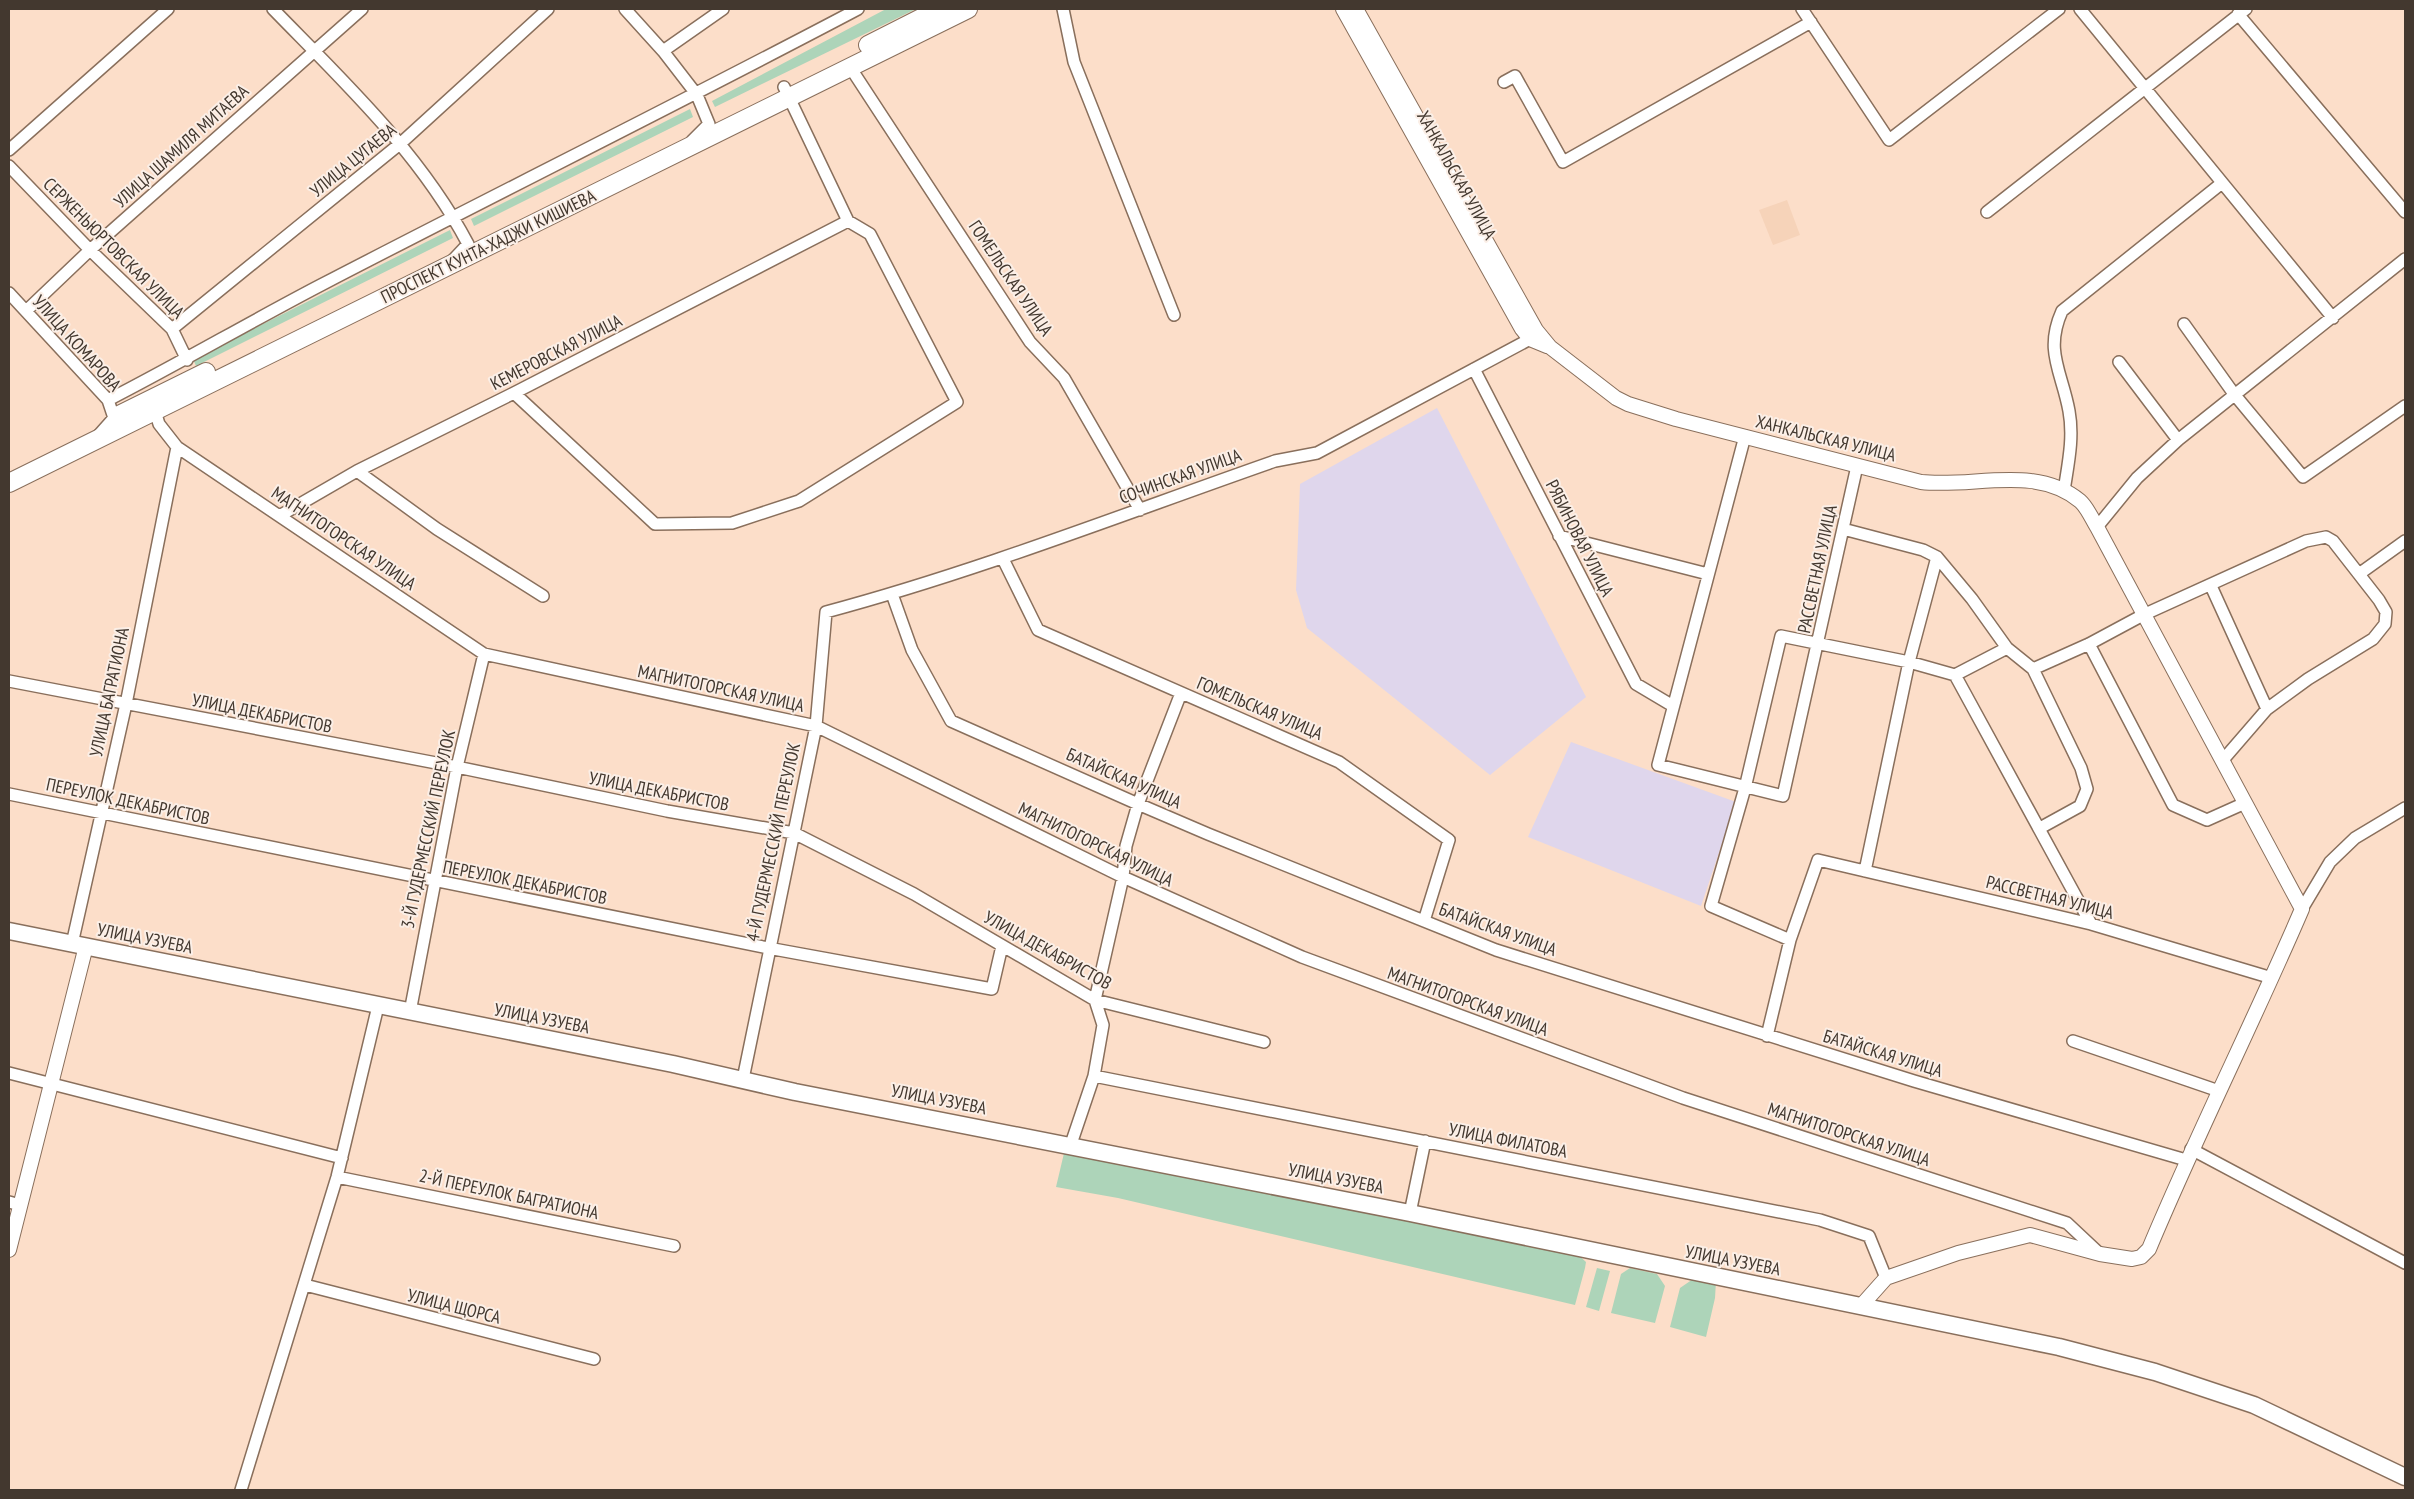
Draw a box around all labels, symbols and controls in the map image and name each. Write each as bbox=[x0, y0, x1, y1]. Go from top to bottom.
street label: УЛИЦА ШАМИЛЯ МИТАЕВА bbox=[109, 79, 254, 213]
street label: ХАНКАЛЬСКАЯ УЛИЦА bbox=[1412, 107, 1502, 244]
street label: УЛИЦА ЦУГАЕВА bbox=[305, 118, 401, 202]
street label: СЕРЖЕНЬЮРТОВСКАЯ УЛИЦА bbox=[39, 173, 190, 324]
street label: ПРОСПЕКТ КУНТА-ХАДЖИ КИШИЕВА bbox=[377, 184, 600, 308]
street label: ГОМЕЛЬСКАЯ УЛИЦА bbox=[964, 216, 1058, 341]
street label: УЛИЦА КОМАРОВА bbox=[28, 290, 127, 396]
street label: КЕМЕРОВСКАЯ УЛИЦА bbox=[486, 309, 626, 395]
street label: ХАНКАЛЬСКАЯ УЛИЦА bbox=[1754, 409, 1899, 467]
street label: СОЧИНСКАЯ УЛИЦА bbox=[1116, 443, 1245, 509]
street label: РЯБИНОВАЯ УЛИЦА bbox=[1541, 476, 1619, 601]
street label: МАГНИТОГОРСКАЯ УЛИЦА bbox=[267, 481, 421, 595]
street label: РАССВЕТНАЯ УЛИЦА bbox=[1792, 502, 1842, 635]
street label: УЛИЦА БАГРАТИОНА bbox=[84, 625, 134, 759]
street label: МАГНИТОГОРСКАЯ УЛИЦА bbox=[636, 659, 807, 717]
street label: ГОМЕЛЬСКАЯ УЛИЦА bbox=[1194, 671, 1327, 745]
street label: УЛИЦА ДЕКАБРИСТОВ bbox=[190, 688, 334, 738]
street label: 3-Й ГУДЕРМЕССКИЙ ПЕРЕУЛОК bbox=[396, 727, 460, 931]
street label: 4-Й ГУДЕРМЕССКИЙ ПЕРЕУЛОК bbox=[741, 740, 805, 944]
street label: БАТАЙСКАЯ УЛИЦА bbox=[1063, 742, 1185, 814]
street label: УЛИЦА ДЕКАБРИСТОВ bbox=[587, 766, 731, 816]
street label: ПЕРЕУЛОК ДЕКАБРИСТОВ bbox=[44, 772, 212, 830]
street label: МАГНИТОГОРСКАЯ УЛИЦА bbox=[1015, 797, 1178, 892]
street label: ПЕРЕУЛОК ДЕКАБРИСТОВ bbox=[441, 855, 609, 909]
street label: РАССВЕТНАЯ УЛИЦА bbox=[1984, 870, 2117, 924]
street label: БАТАЙСКАЯ УЛИЦА bbox=[1436, 897, 1560, 961]
street label: УЛИЦА ДЕКАБРИСТОВ bbox=[980, 905, 1116, 995]
street label: УЛИЦА УЗУЕВА bbox=[95, 917, 195, 959]
street label: МАГНИТОГОРСКАЯ УЛИЦА bbox=[1384, 961, 1552, 1041]
street label: УЛИЦА УЗУЕВА bbox=[492, 997, 592, 1039]
street label: БАТАЙСКАЯ УЛИЦА bbox=[1821, 1024, 1946, 1082]
street label: УЛИЦА УЗУЕВА bbox=[889, 1078, 989, 1120]
street label: МАГНИТОГОРСКАЯ УЛИЦА bbox=[1765, 1097, 1934, 1171]
street label: УЛИЦА ФИЛАТОВА bbox=[1447, 1117, 1570, 1163]
street label: УЛИЦА УЗУЕВА bbox=[1286, 1157, 1386, 1199]
street label: 2-Й ПЕРЕУЛОК БАГРАТИОНА bbox=[417, 1164, 601, 1224]
street label: УЛИЦА УЗУЕВА bbox=[1683, 1239, 1783, 1281]
street label: УЛИЦА ЩОРСА bbox=[405, 1283, 503, 1329]

